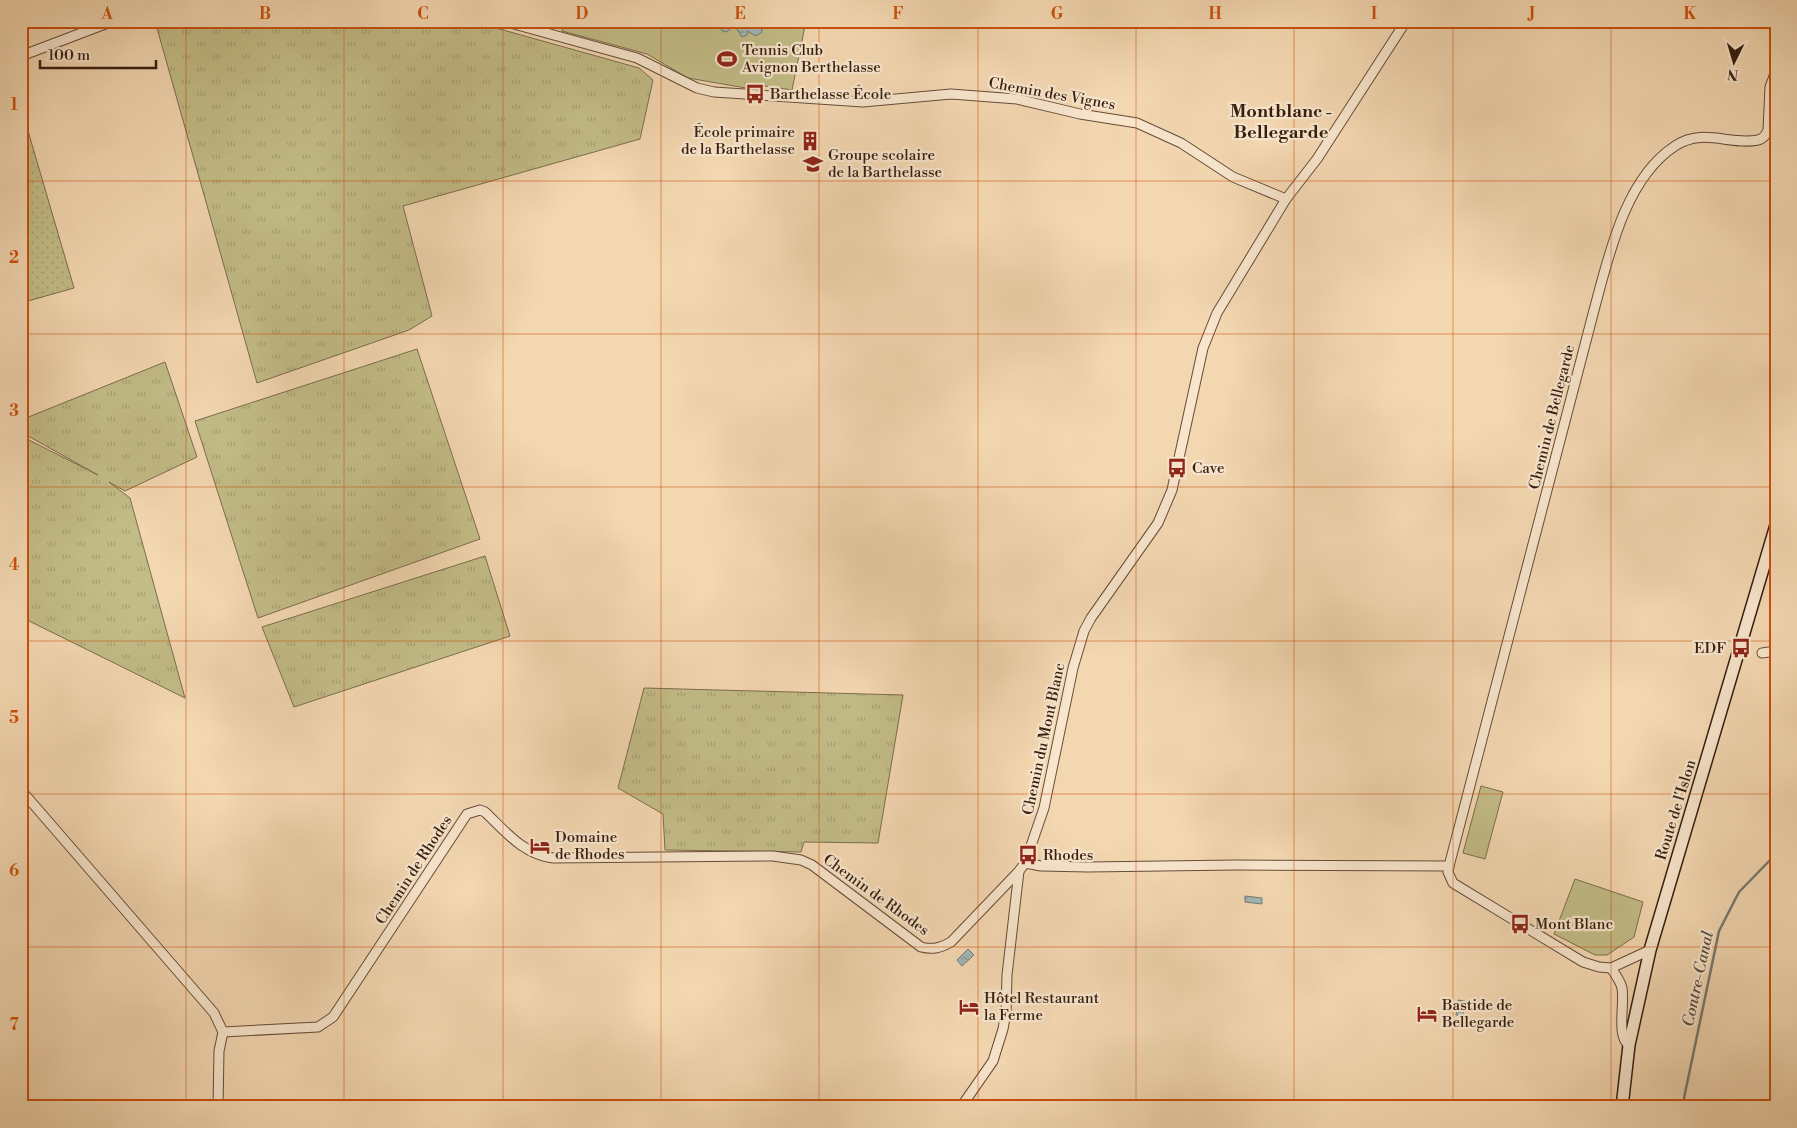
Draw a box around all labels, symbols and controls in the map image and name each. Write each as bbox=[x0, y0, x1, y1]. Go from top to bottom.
text: A bbox=[100, 4, 113, 24]
text: B bbox=[259, 4, 271, 24]
text: C bbox=[417, 4, 429, 24]
text: D bbox=[576, 4, 589, 24]
text: E bbox=[734, 4, 746, 24]
text: F bbox=[892, 4, 904, 24]
text: G bbox=[1051, 4, 1064, 24]
text: H bbox=[1208, 4, 1222, 24]
text: I bbox=[1371, 4, 1377, 24]
text: J bbox=[1527, 4, 1535, 24]
text: K bbox=[1684, 4, 1698, 24]
scale bar bbox=[40, 38, 156, 70]
north arrow bbox=[1710, 38, 1760, 88]
place label: Tennis Club Avignon Berthelasse bbox=[741, 41, 881, 77]
text: 100 m bbox=[48, 46, 90, 65]
sports icon: Tennis Club Avignon Berthelasse bbox=[716, 48, 738, 70]
text: N bbox=[1727, 65, 1739, 83]
street label: Chemin des Vignes bbox=[987, 73, 1117, 115]
bus stop icon: Barthelasse École bbox=[744, 83, 766, 105]
place label: Barthelasse École bbox=[769, 84, 891, 104]
text: 1 bbox=[10, 95, 18, 115]
district label: Montblanc - Bellegarde bbox=[1230, 100, 1332, 144]
place label: École primaire de la Barthelasse bbox=[681, 122, 795, 159]
building icon: École primaire de la Barthelasse bbox=[799, 130, 821, 152]
place label: Groupe scolaire de la Barthelasse bbox=[828, 146, 942, 182]
school or university icon: Groupe scolaire de la Barthelasse bbox=[802, 153, 824, 175]
text: 2 bbox=[9, 248, 19, 268]
street label: Chemin de Bellegarde bbox=[1525, 343, 1579, 491]
text: 3 bbox=[9, 401, 19, 421]
bus stop icon: Cave bbox=[1166, 457, 1188, 479]
place label: Cave bbox=[1192, 459, 1225, 478]
text: 4 bbox=[9, 555, 20, 575]
bus stop icon: EDF bbox=[1730, 637, 1752, 659]
place label: EDF bbox=[1694, 639, 1726, 658]
street label: Chemin du Mont Blanc bbox=[1019, 661, 1069, 817]
text: 5 bbox=[9, 708, 19, 728]
street label: Route de l'Islon bbox=[1652, 757, 1700, 863]
street label: Chemin de Rhodes bbox=[372, 812, 456, 928]
place label: Domaine de Rhodes bbox=[555, 828, 625, 864]
hotel icon: Domaine de Rhodes bbox=[529, 835, 551, 857]
bus stop icon: Rhodes bbox=[1017, 844, 1039, 866]
place label: Rhodes bbox=[1043, 846, 1093, 865]
street label: Chemin de Rhodes bbox=[819, 850, 933, 940]
text: 6 bbox=[9, 861, 19, 881]
bus stop icon: Mont Blanc bbox=[1509, 913, 1531, 935]
place label: Mont Blanc bbox=[1535, 915, 1613, 934]
water label: Contre-Canal bbox=[1678, 929, 1718, 1029]
place label: Hôtel Restaurant la Ferme bbox=[984, 989, 1100, 1025]
hotel icon: Hôtel Restaurant la Ferme bbox=[958, 996, 980, 1018]
place label: Bastide de Bellegarde bbox=[1441, 996, 1514, 1032]
hotel icon: Bastide de Bellegarde bbox=[1416, 1003, 1438, 1025]
text: 7 bbox=[9, 1015, 19, 1035]

